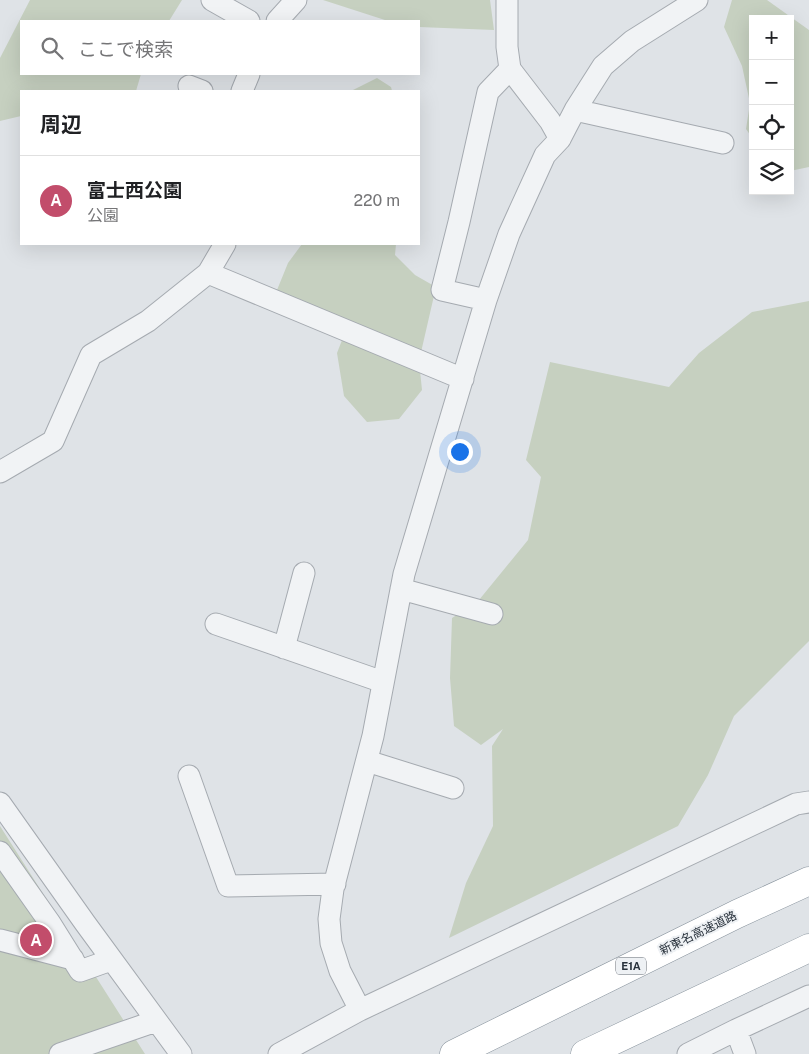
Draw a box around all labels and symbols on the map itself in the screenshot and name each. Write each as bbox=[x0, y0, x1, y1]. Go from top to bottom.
your location bbox=[447, 439, 473, 465]
street label: 新東名高速道路 bbox=[657, 908, 739, 958]
pin: A bbox=[20, 921, 52, 959]
road number: E1A bbox=[616, 958, 646, 974]

